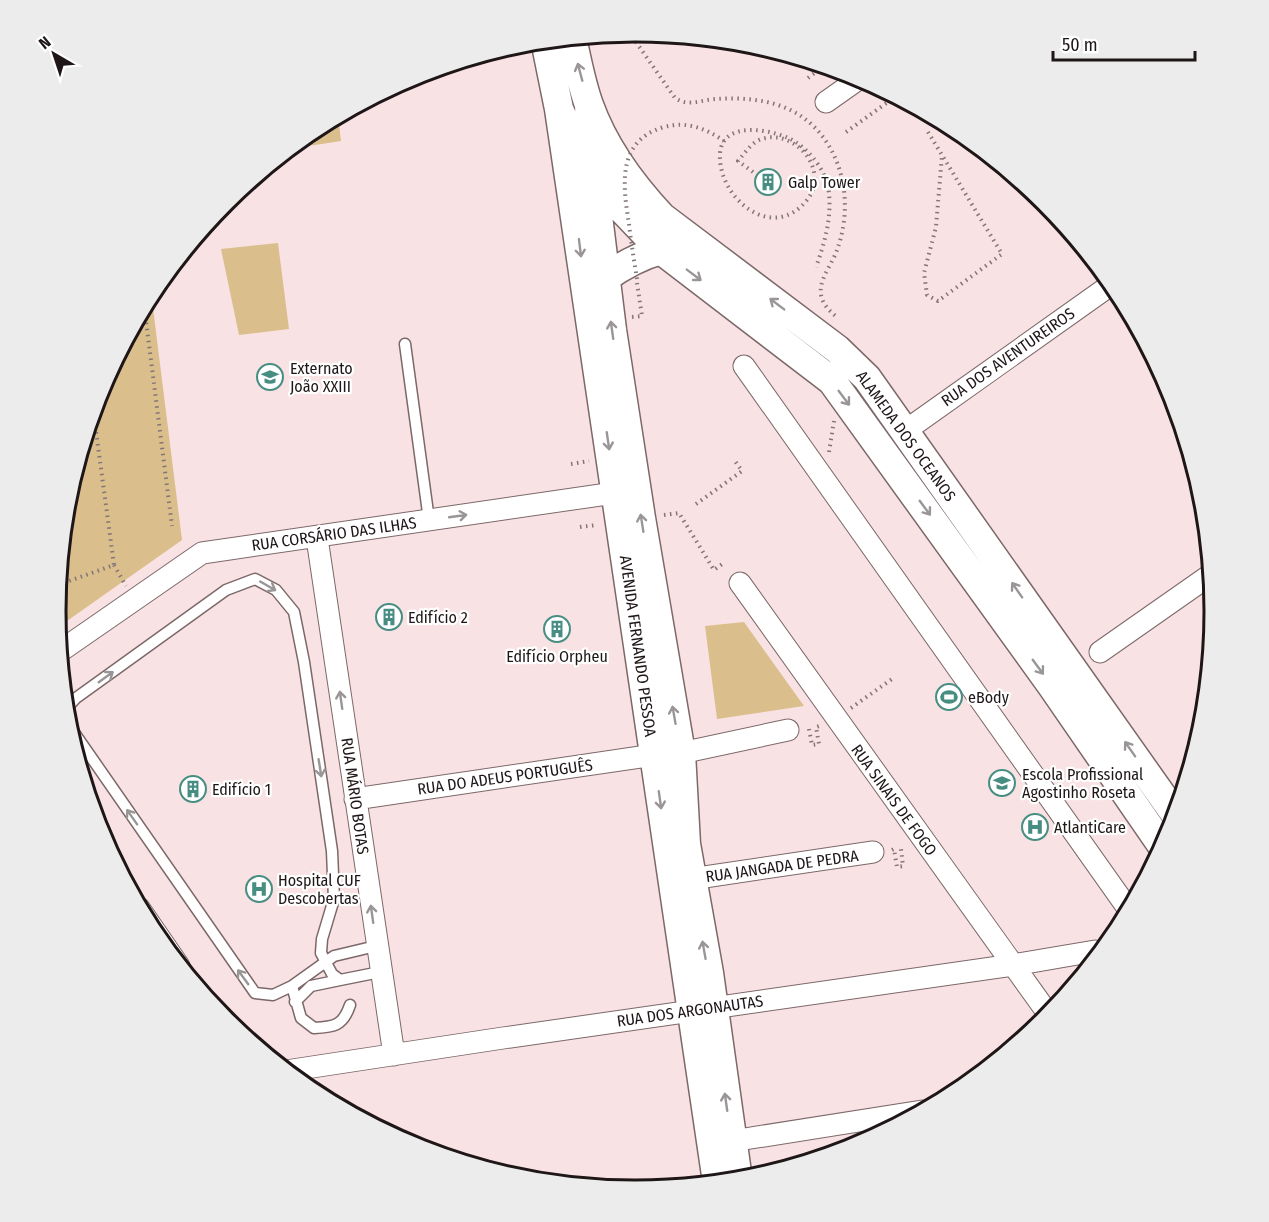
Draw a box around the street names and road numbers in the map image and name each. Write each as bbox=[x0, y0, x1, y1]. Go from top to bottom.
street label: RUA DOS AVENTUREIROS bbox=[938, 304, 1078, 410]
street label: ALAMEDA DOS OCEANOS bbox=[852, 367, 960, 505]
street label: RUA CORSÁRIO DAS ILHAS bbox=[250, 513, 418, 555]
street label: AVENIDA FERNANDO PESSOA bbox=[616, 554, 660, 738]
street label: RUA MÁRIO BOTAS bbox=[337, 736, 373, 856]
street label: RUA SINAIS DE FOGO bbox=[847, 741, 941, 859]
street label: RUA DO ADEUS PORTUGUÊS bbox=[416, 755, 594, 799]
street label: RUA JANGADA DE PEDRA bbox=[704, 846, 860, 886]
street label: RUA DOS ARGONAUTAS bbox=[616, 991, 764, 1031]

